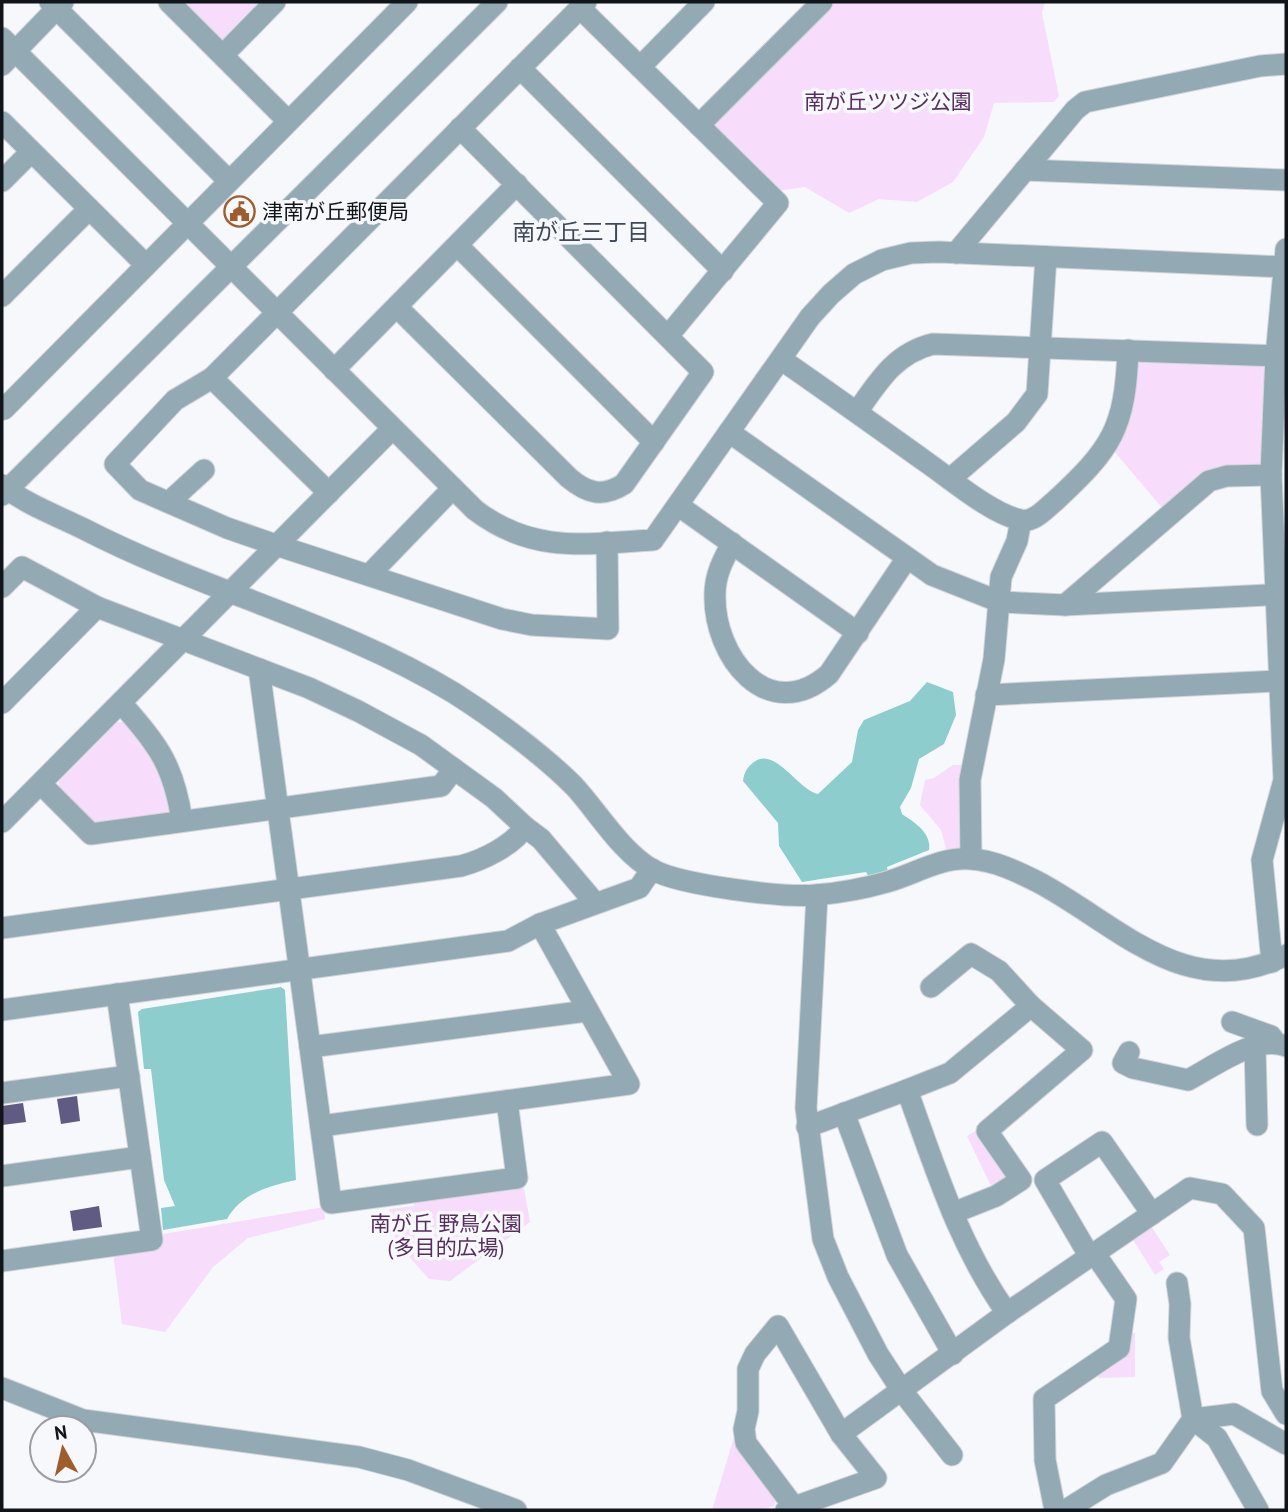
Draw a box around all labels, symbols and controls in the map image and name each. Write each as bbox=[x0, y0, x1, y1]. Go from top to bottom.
park label: 南が丘ツツジ公園 bbox=[804, 88, 972, 115]
public building icon: 津南が丘郵便局 bbox=[222, 194, 256, 228]
place label: 津南が丘郵便局 bbox=[262, 198, 409, 225]
district label: 南が丘三丁目 bbox=[512, 217, 650, 246]
park label: 南が丘 野鳥公園 (多目的広場) bbox=[370, 1210, 522, 1261]
north arrow bbox=[28, 1414, 98, 1484]
text: N bbox=[53, 1419, 68, 1445]

